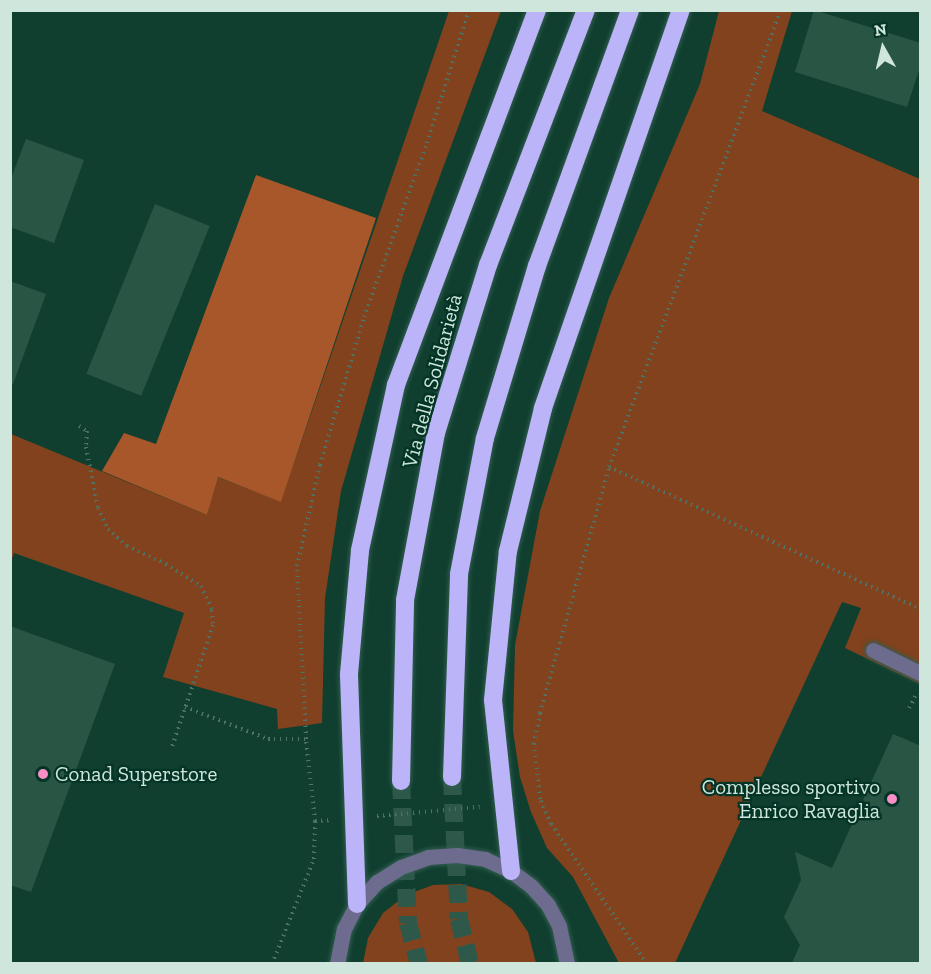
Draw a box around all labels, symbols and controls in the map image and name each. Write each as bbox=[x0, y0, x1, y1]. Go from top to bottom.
north arrow bbox=[853, 18, 913, 78]
text: N bbox=[873, 19, 888, 40]
street label: Via della Solidarietà bbox=[397, 291, 467, 471]
place label: Conad Superstore bbox=[55, 761, 217, 787]
marker: Conad Superstore bbox=[36, 767, 50, 781]
place label: Complesso sportivo Enrico Ravaglia bbox=[702, 774, 880, 824]
marker: Complesso sportivo Enrico Ravaglia bbox=[885, 792, 899, 806]

